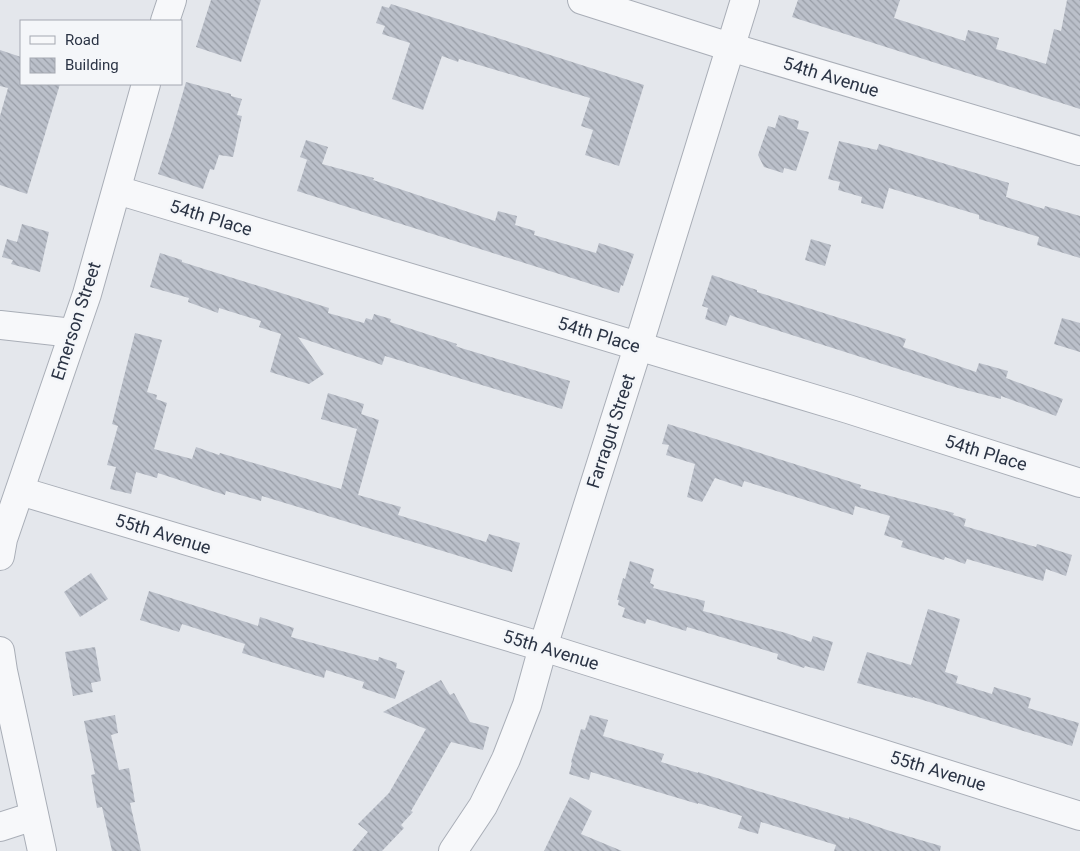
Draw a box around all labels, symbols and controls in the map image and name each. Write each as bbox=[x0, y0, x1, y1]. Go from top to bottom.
legend bbox=[20, 20, 182, 85]
text: Road bbox=[65, 31, 99, 49]
street label: 54th Avenue bbox=[781, 52, 882, 101]
text: Building bbox=[65, 56, 119, 74]
street label: 54th Place bbox=[167, 195, 255, 240]
street label: Emerson Street bbox=[47, 259, 105, 383]
street label: 54th Place bbox=[555, 312, 643, 357]
street label: Farragut Street bbox=[582, 371, 639, 491]
street label: 54th Place bbox=[942, 430, 1030, 475]
street label: 55th Avenue bbox=[113, 509, 214, 558]
street label: 55th Avenue bbox=[501, 625, 602, 674]
street label: 55th Avenue bbox=[888, 746, 989, 795]

